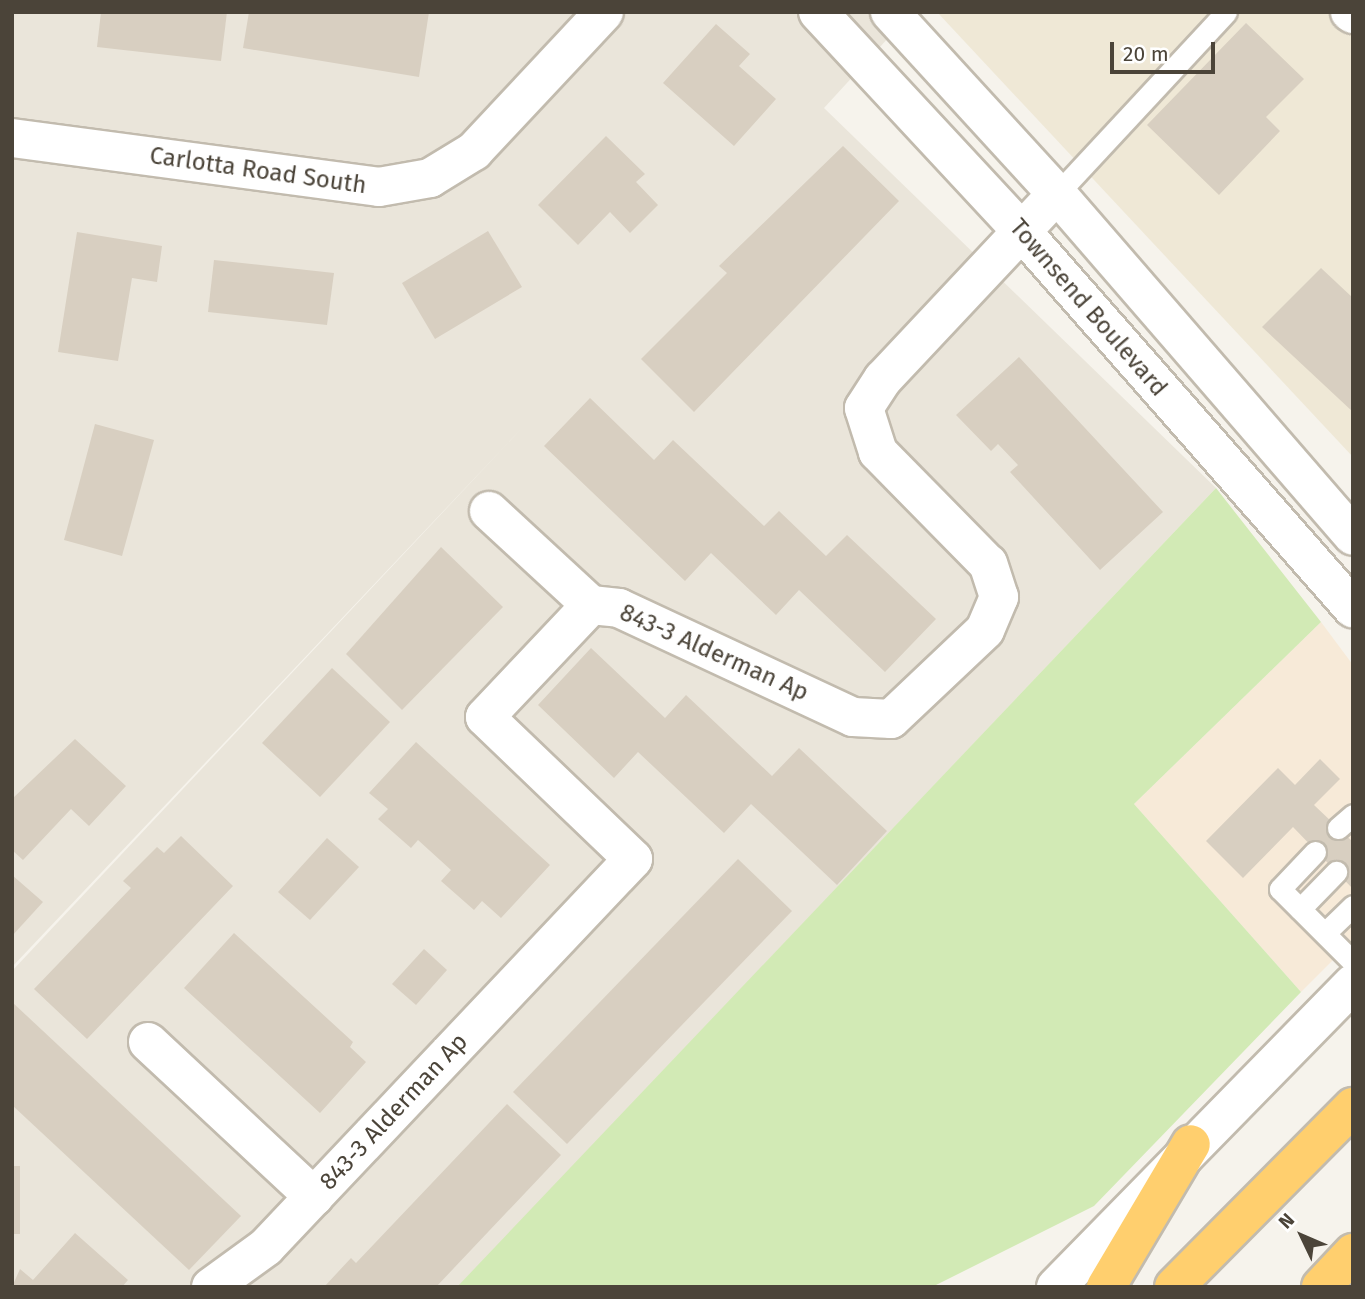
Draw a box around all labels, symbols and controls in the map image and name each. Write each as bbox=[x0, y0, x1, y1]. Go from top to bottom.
scale bar bbox=[1113, 28, 1218, 72]
text: 20 m bbox=[1123, 41, 1169, 67]
street label: Carlotta Road South bbox=[148, 142, 368, 200]
street label: Townsend Boulevard bbox=[1003, 214, 1173, 402]
street label: 843-3 Alderman Ap bbox=[615, 598, 813, 708]
street label: 843-3 Alderman Ap bbox=[314, 1028, 474, 1196]
north arrow bbox=[1267, 1201, 1337, 1271]
text: N bbox=[1274, 1209, 1299, 1234]

